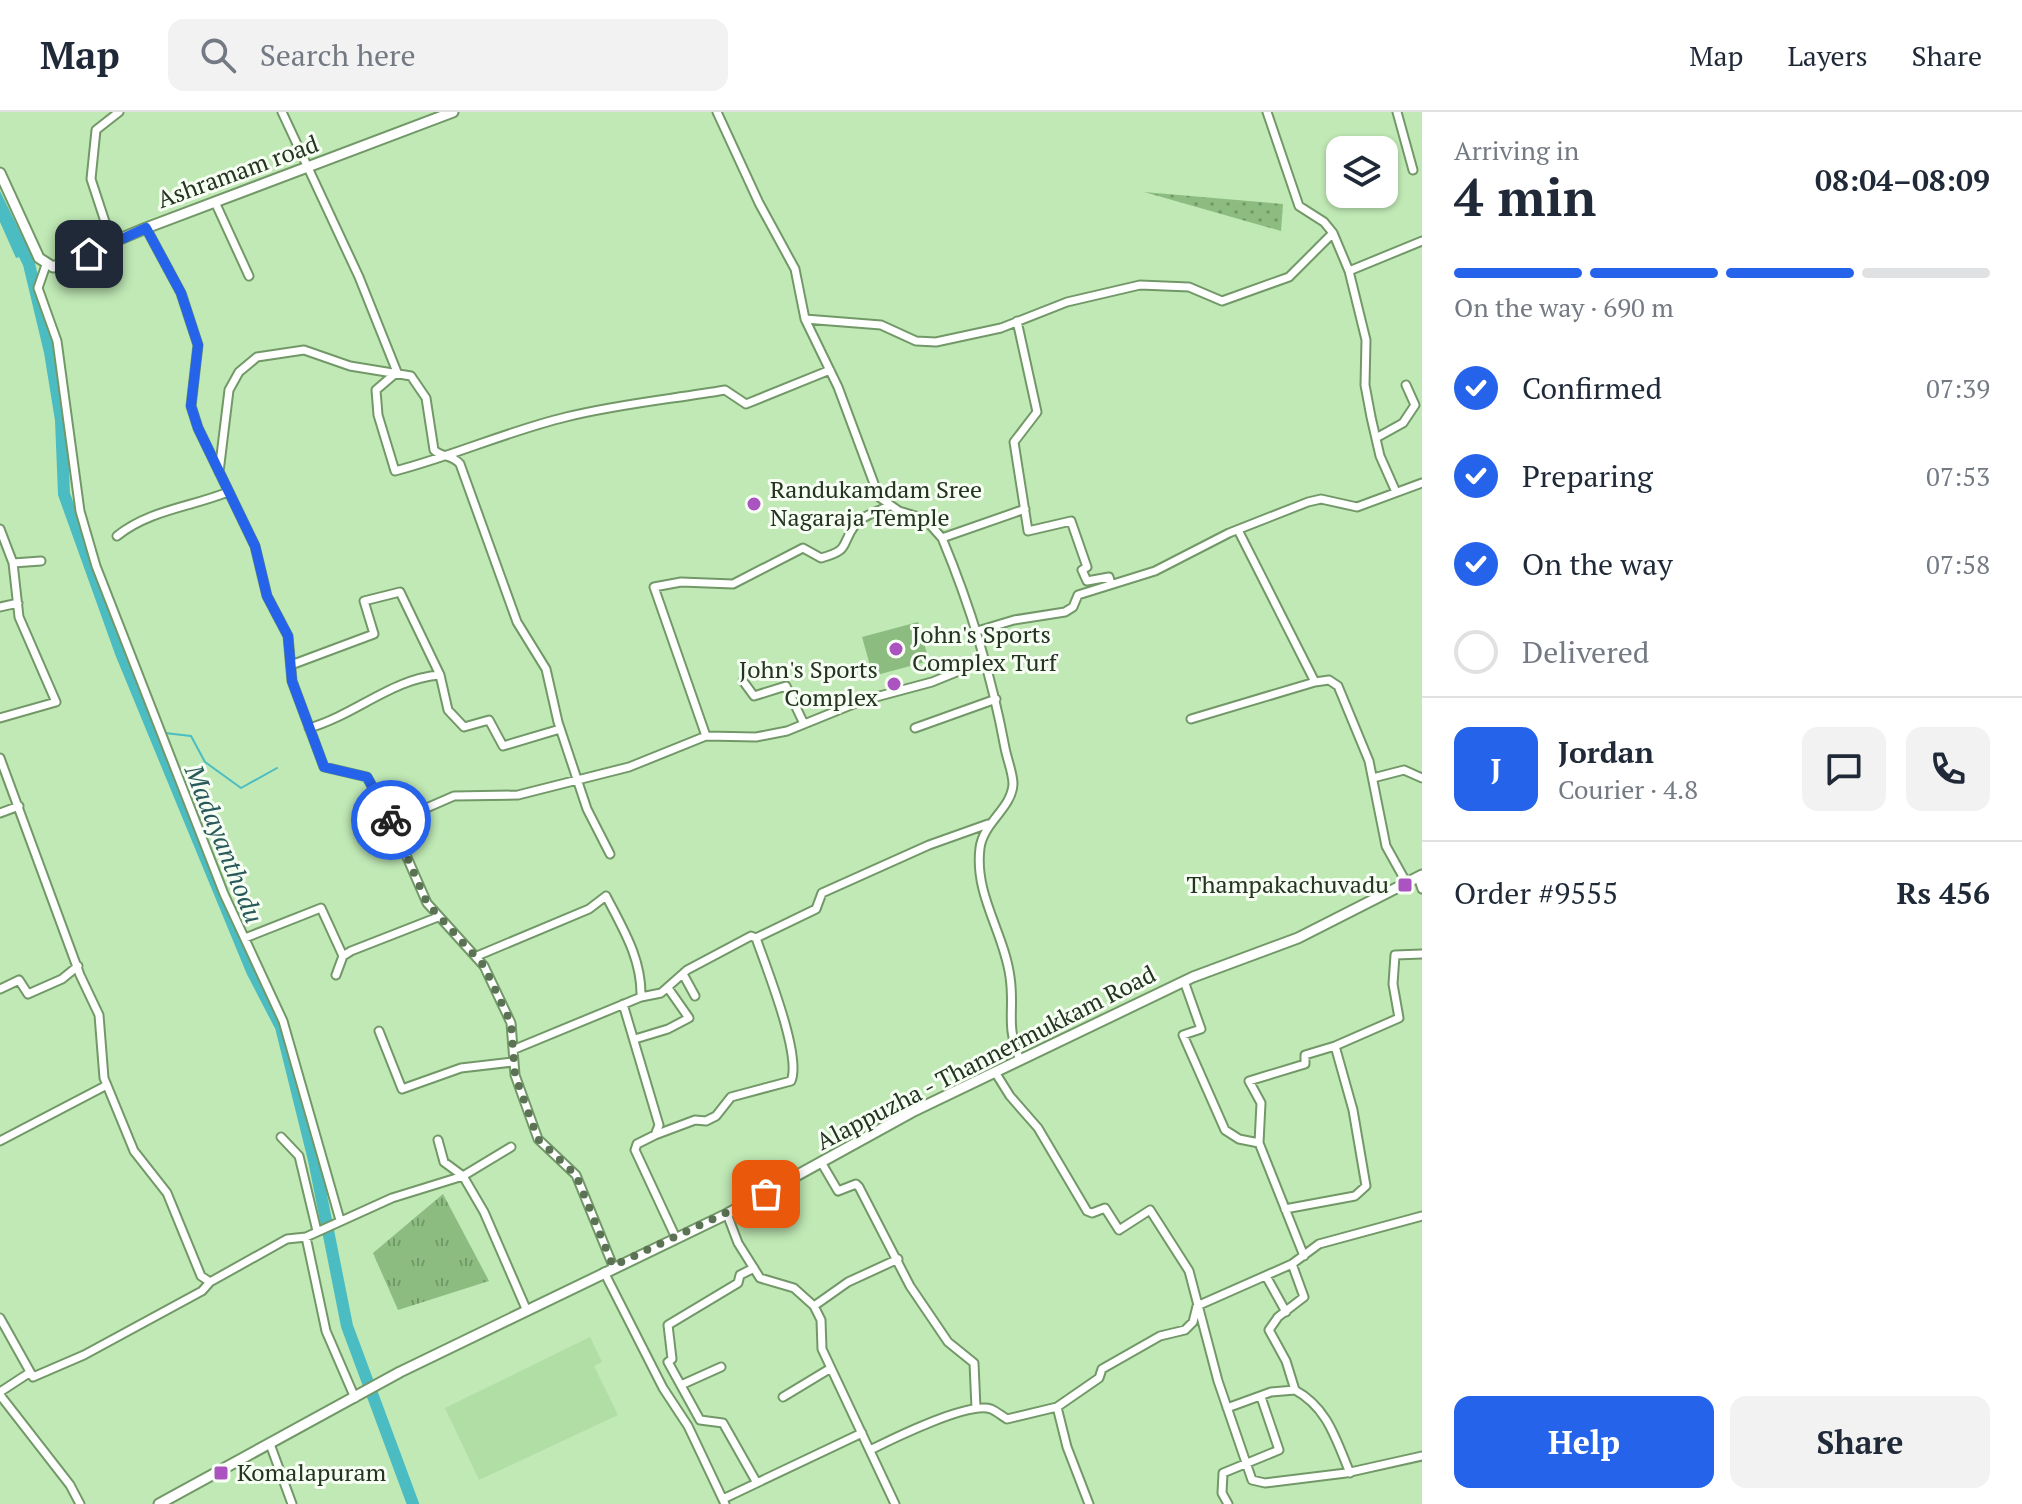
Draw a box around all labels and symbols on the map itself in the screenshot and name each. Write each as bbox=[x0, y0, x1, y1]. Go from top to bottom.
street label: Ashramam road bbox=[153, 127, 323, 215]
pin bbox=[55, 220, 123, 288]
place label: Randukamdam Sree Nagaraja Temple bbox=[770, 473, 982, 533]
marker: Randukamdam Sree Nagaraja Temple bbox=[745, 495, 763, 513]
place label: John's Sports Complex Turf bbox=[912, 618, 1059, 678]
marker: John's Sports Complex Turf bbox=[887, 640, 905, 658]
place label: John's Sports Complex bbox=[739, 653, 879, 713]
marker: John's Sports Complex bbox=[885, 675, 903, 693]
water label: Madayanthodu bbox=[177, 758, 272, 928]
courier bbox=[351, 780, 431, 860]
place label: Thampakachuvadu bbox=[1187, 868, 1389, 900]
marker: Thampakachuvadu bbox=[1396, 876, 1414, 894]
street label: Alappuzha - Thannermukkam Road bbox=[810, 957, 1161, 1157]
pin bbox=[732, 1160, 800, 1228]
place label: Komalapuram bbox=[237, 1456, 386, 1488]
marker: Komalapuram bbox=[212, 1464, 230, 1482]

